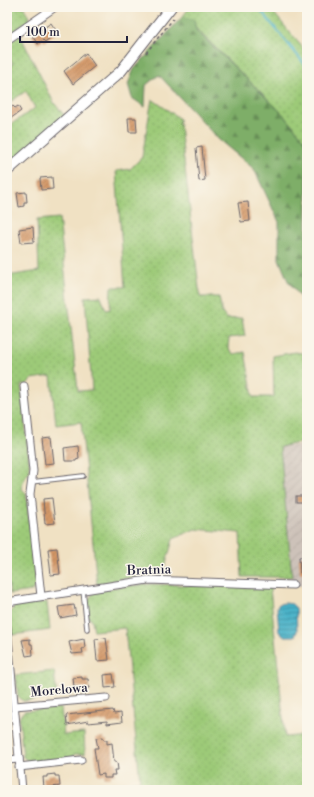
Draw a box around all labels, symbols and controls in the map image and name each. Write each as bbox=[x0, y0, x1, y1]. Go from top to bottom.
scale bar bbox=[20, 18, 127, 44]
text: 100 m bbox=[26, 25, 60, 40]
street label: Bratnia bbox=[125, 561, 172, 579]
street label: Morelowa bbox=[30, 679, 89, 700]

